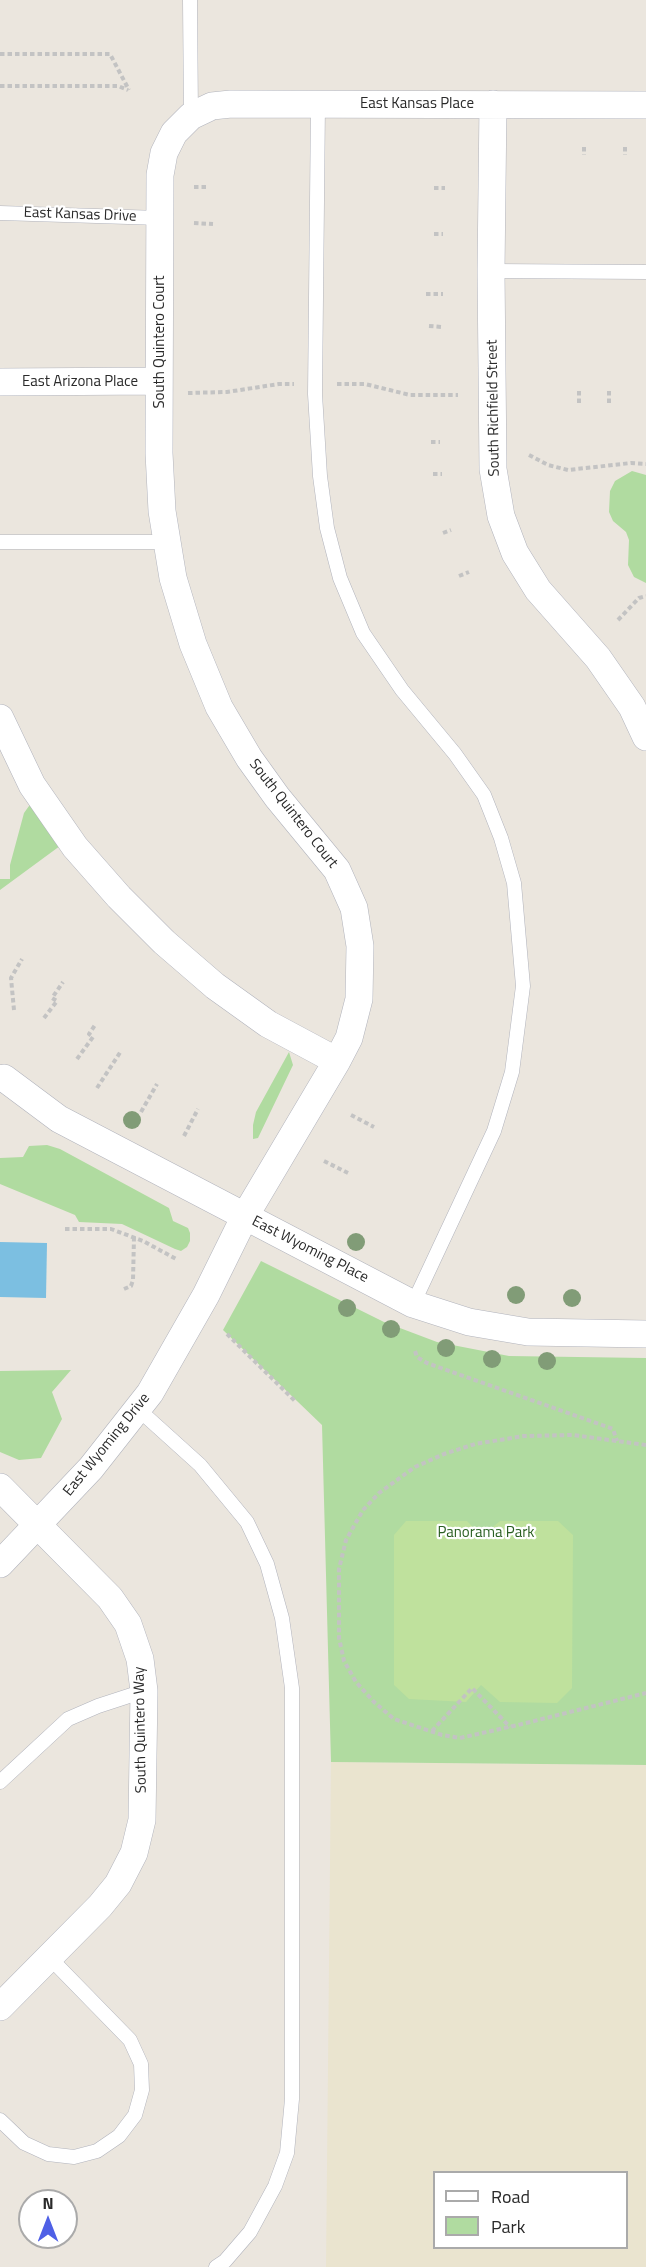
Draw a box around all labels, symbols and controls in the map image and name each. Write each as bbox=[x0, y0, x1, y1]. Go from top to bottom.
street label: East Kansas Place bbox=[360, 95, 474, 113]
street label: East Kansas Drive bbox=[23, 204, 137, 226]
street label: South Quintero Court bbox=[151, 275, 169, 409]
street label: South Richfield Street bbox=[484, 339, 504, 477]
street label: East Arizona Place bbox=[22, 373, 138, 391]
street label: South Quintero Court bbox=[245, 756, 341, 872]
street label: East Wyoming Place bbox=[249, 1213, 371, 1287]
street label: East Wyoming Drive bbox=[60, 1390, 154, 1500]
park label: Panorama Park bbox=[437, 1524, 535, 1542]
street label: South Quintero Way bbox=[131, 1667, 151, 1793]
legend bbox=[433, 2171, 628, 2249]
text: Road bbox=[491, 2183, 530, 2210]
north arrow bbox=[18, 2189, 78, 2249]
text: N bbox=[42, 2191, 54, 2215]
text: Park bbox=[491, 2213, 525, 2240]

